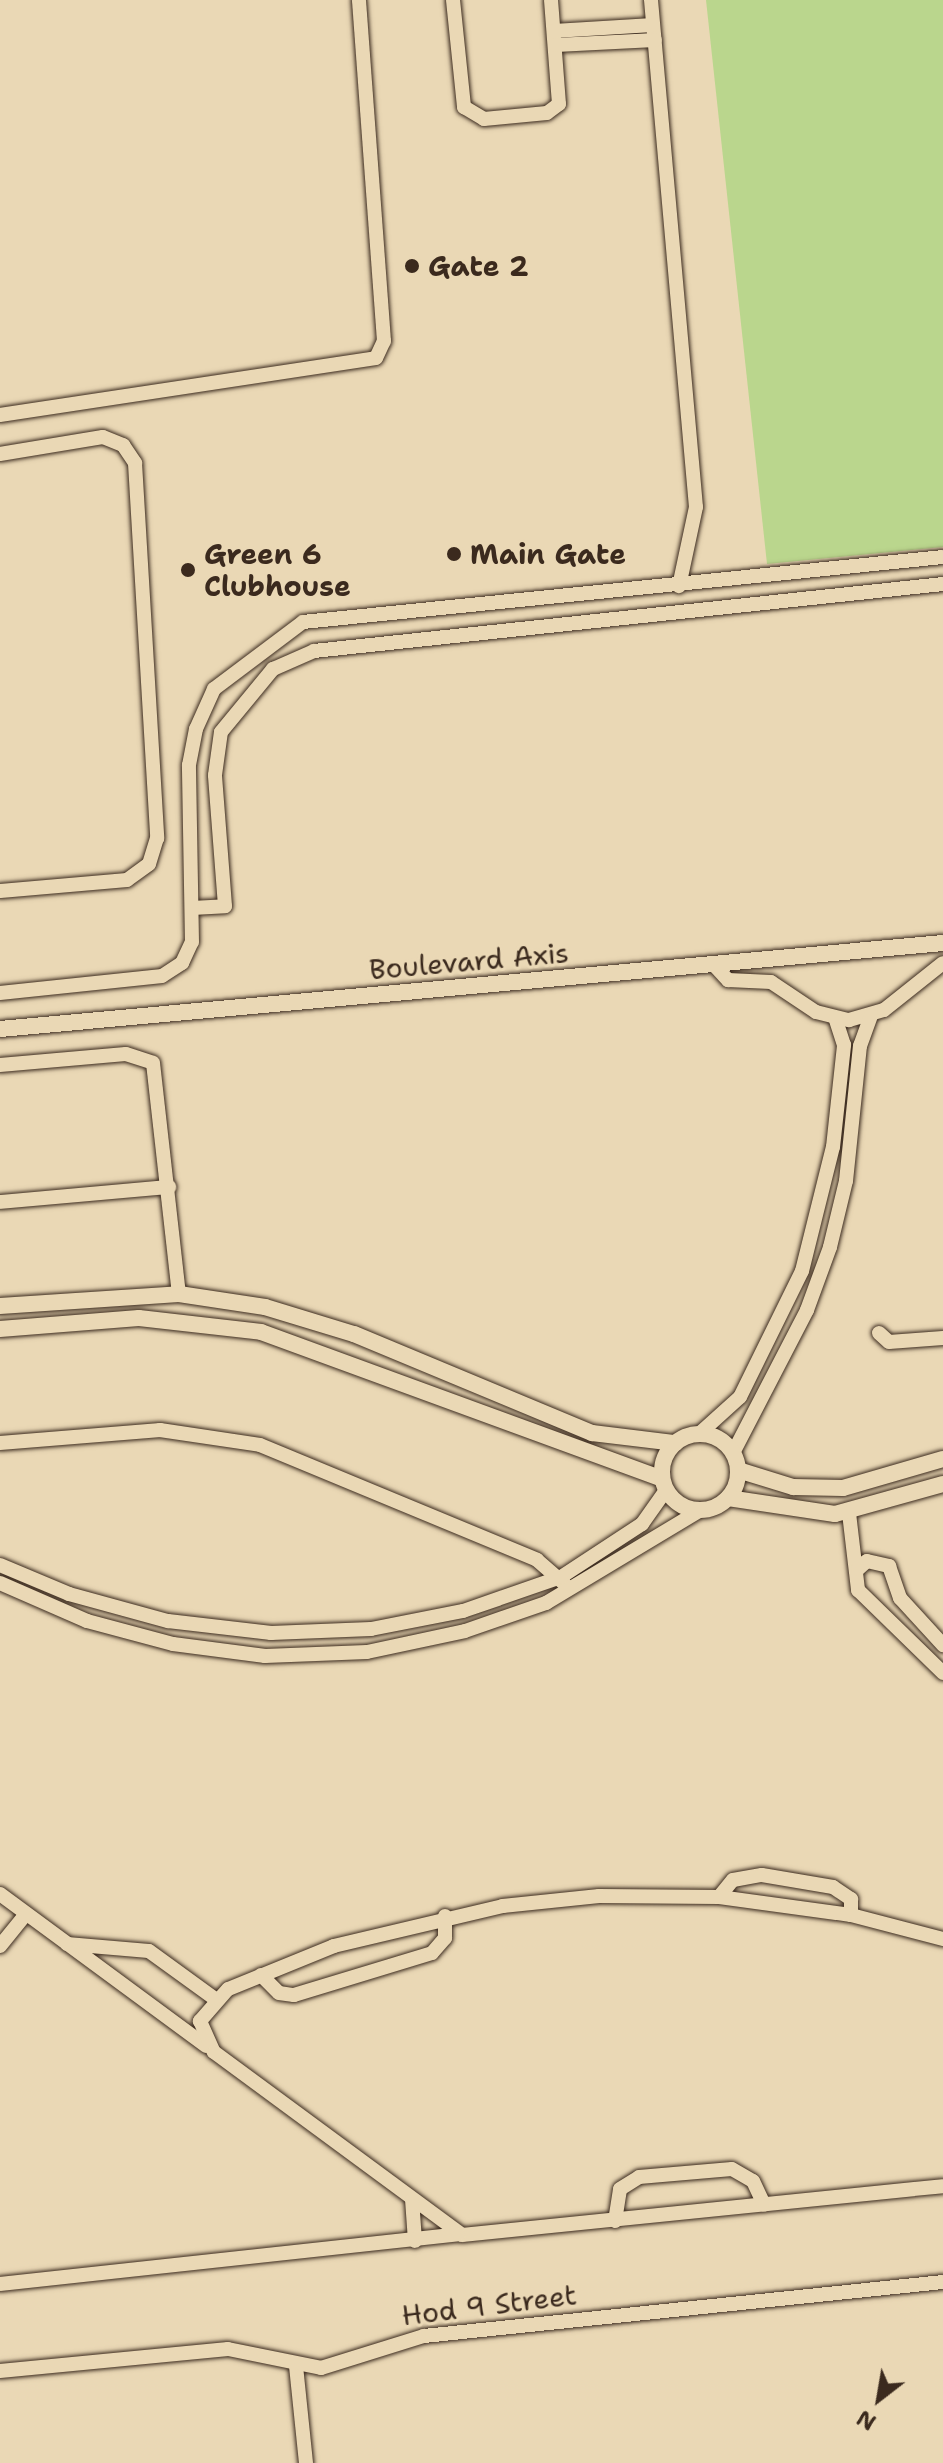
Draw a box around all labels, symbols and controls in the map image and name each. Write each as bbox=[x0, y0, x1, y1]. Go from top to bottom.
place label: Gate 2 bbox=[428, 249, 529, 283]
marker: Gate 2 bbox=[403, 257, 421, 275]
place label: Green 6 Clubhouse bbox=[204, 537, 351, 603]
place label: Main Gate bbox=[470, 537, 626, 571]
marker: Main Gate bbox=[445, 545, 463, 563]
marker: Green 6 Clubhouse bbox=[179, 561, 197, 579]
street label: Boulevard Axis bbox=[368, 936, 570, 986]
street label: Hod 9 Street bbox=[400, 2278, 578, 2332]
north arrow bbox=[839, 2359, 919, 2439]
text: N bbox=[851, 2403, 881, 2437]

